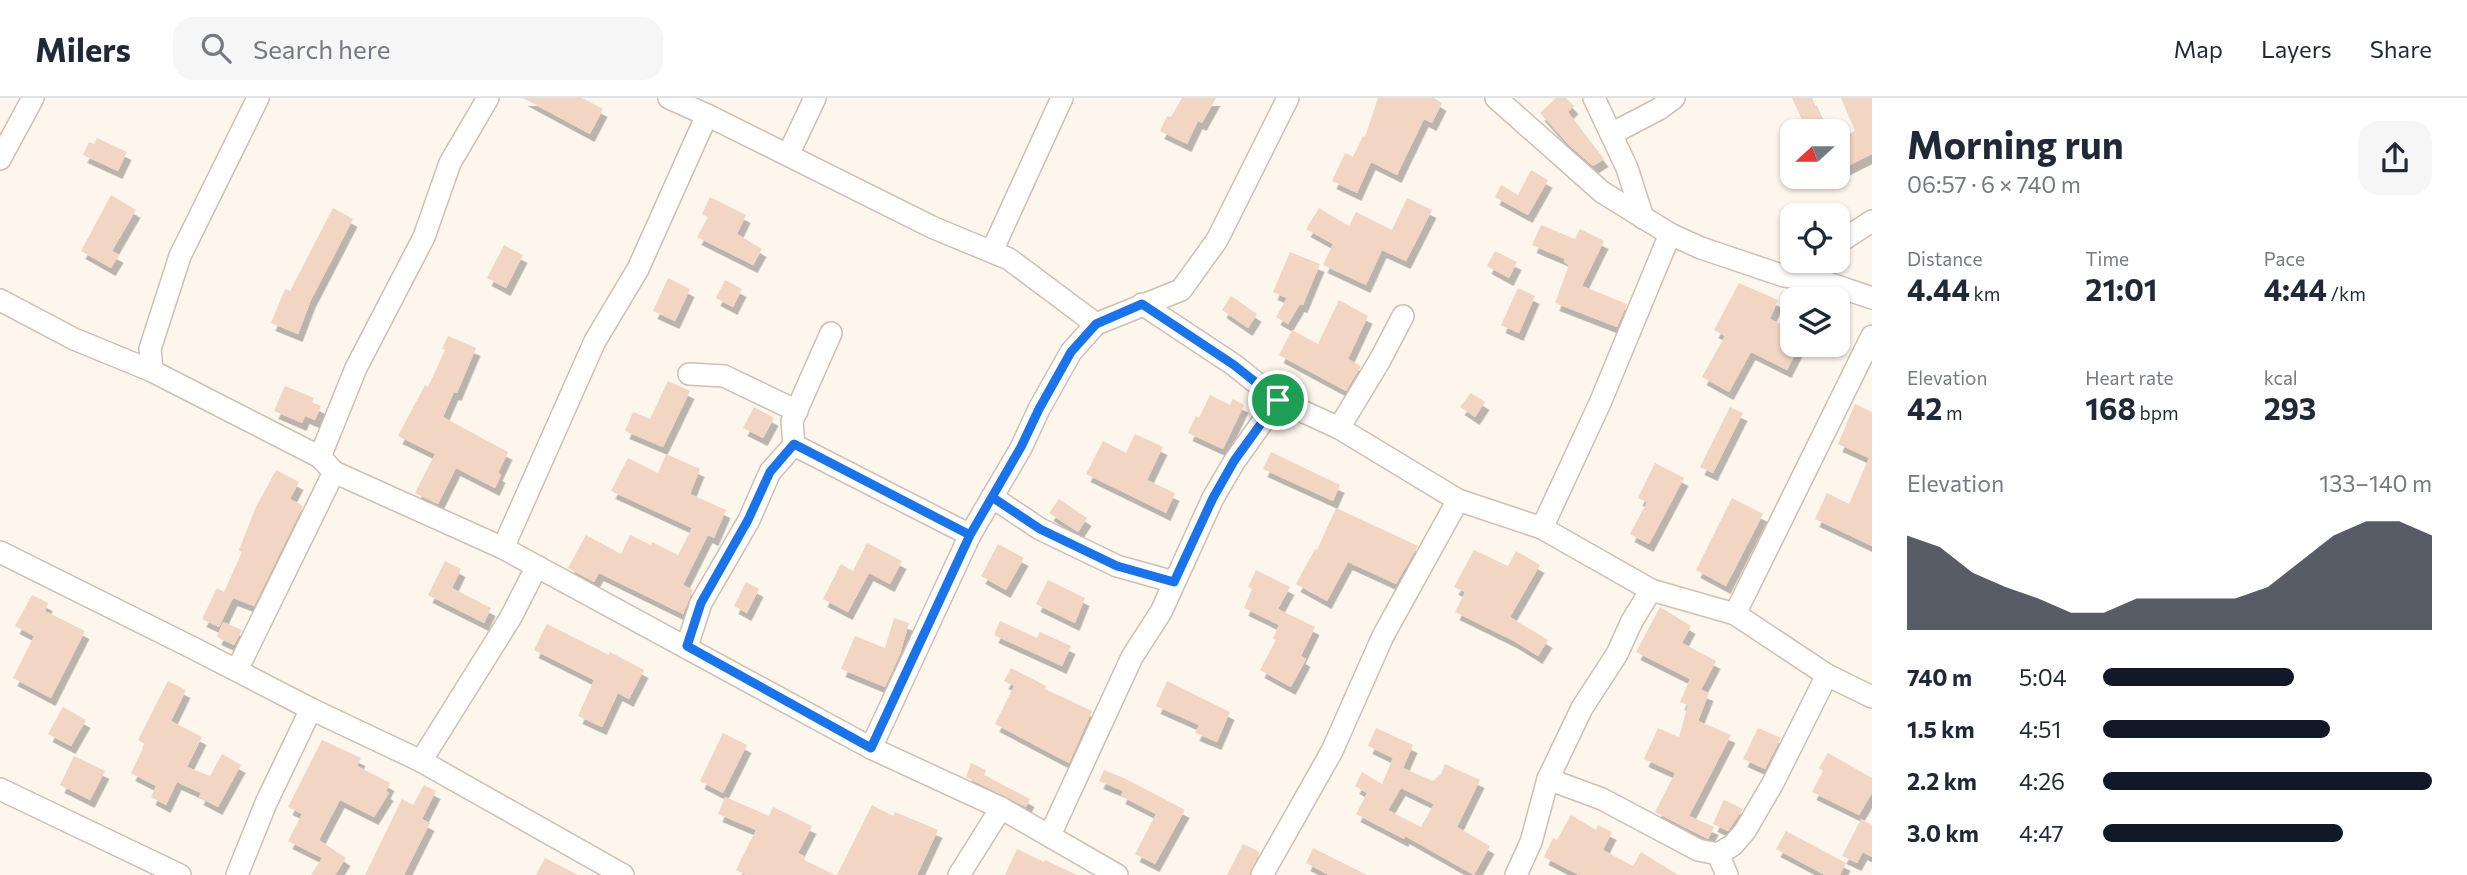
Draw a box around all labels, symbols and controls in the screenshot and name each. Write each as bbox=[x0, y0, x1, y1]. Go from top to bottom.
search box bbox=[173, 17, 663, 80]
text: Milers bbox=[35, 28, 131, 69]
icon: search bbox=[197, 29, 235, 67]
text: Search here bbox=[253, 33, 390, 64]
text: Map bbox=[2174, 34, 2223, 63]
text: Layers bbox=[2261, 34, 2332, 63]
text: Share bbox=[2370, 34, 2432, 63]
north arrow bbox=[1780, 119, 1850, 189]
map controls bbox=[1780, 119, 1850, 357]
text: Morning run bbox=[1907, 120, 2124, 167]
button: share bbox=[2358, 121, 2432, 195]
text: 06:57 · 6 × 740 m bbox=[1907, 170, 2081, 198]
button: locate bbox=[1780, 203, 1850, 273]
text: Distance bbox=[1907, 247, 1983, 270]
text: Time bbox=[2085, 247, 2129, 270]
text: Pace bbox=[2264, 247, 2305, 270]
text: 4.44 bbox=[1907, 270, 1970, 307]
text: 21:01 bbox=[2085, 270, 2157, 307]
text: 4:44 bbox=[2264, 270, 2327, 307]
text: km bbox=[1970, 282, 2000, 305]
text: /km bbox=[2327, 282, 2366, 305]
button: layers bbox=[1780, 287, 1850, 357]
text: Elevation bbox=[1907, 366, 1987, 389]
text: Heart rate bbox=[2085, 366, 2174, 389]
text: kcal bbox=[2264, 366, 2298, 389]
pin bbox=[1248, 370, 1308, 430]
icon: arrive bbox=[1259, 381, 1297, 419]
text: 42 bbox=[1907, 389, 1942, 426]
text: 168 bbox=[2085, 389, 2136, 426]
text: 293 bbox=[2264, 389, 2316, 426]
text: m bbox=[1942, 401, 1962, 424]
text: bpm bbox=[2136, 401, 2179, 424]
text: Elevation bbox=[1907, 469, 2004, 497]
text: 133–140 m bbox=[2319, 469, 2432, 497]
text: 740 m bbox=[1907, 663, 1972, 691]
text: 5:04 bbox=[2019, 663, 2066, 691]
text: 1.5 km bbox=[1907, 715, 1975, 743]
text: 4:51 bbox=[2019, 715, 2061, 743]
text: 2.2 km bbox=[1907, 767, 1977, 795]
text: 4:26 bbox=[2019, 767, 2065, 795]
text: 3.0 km bbox=[1907, 819, 1979, 847]
text: 4:47 bbox=[2019, 819, 2064, 847]

